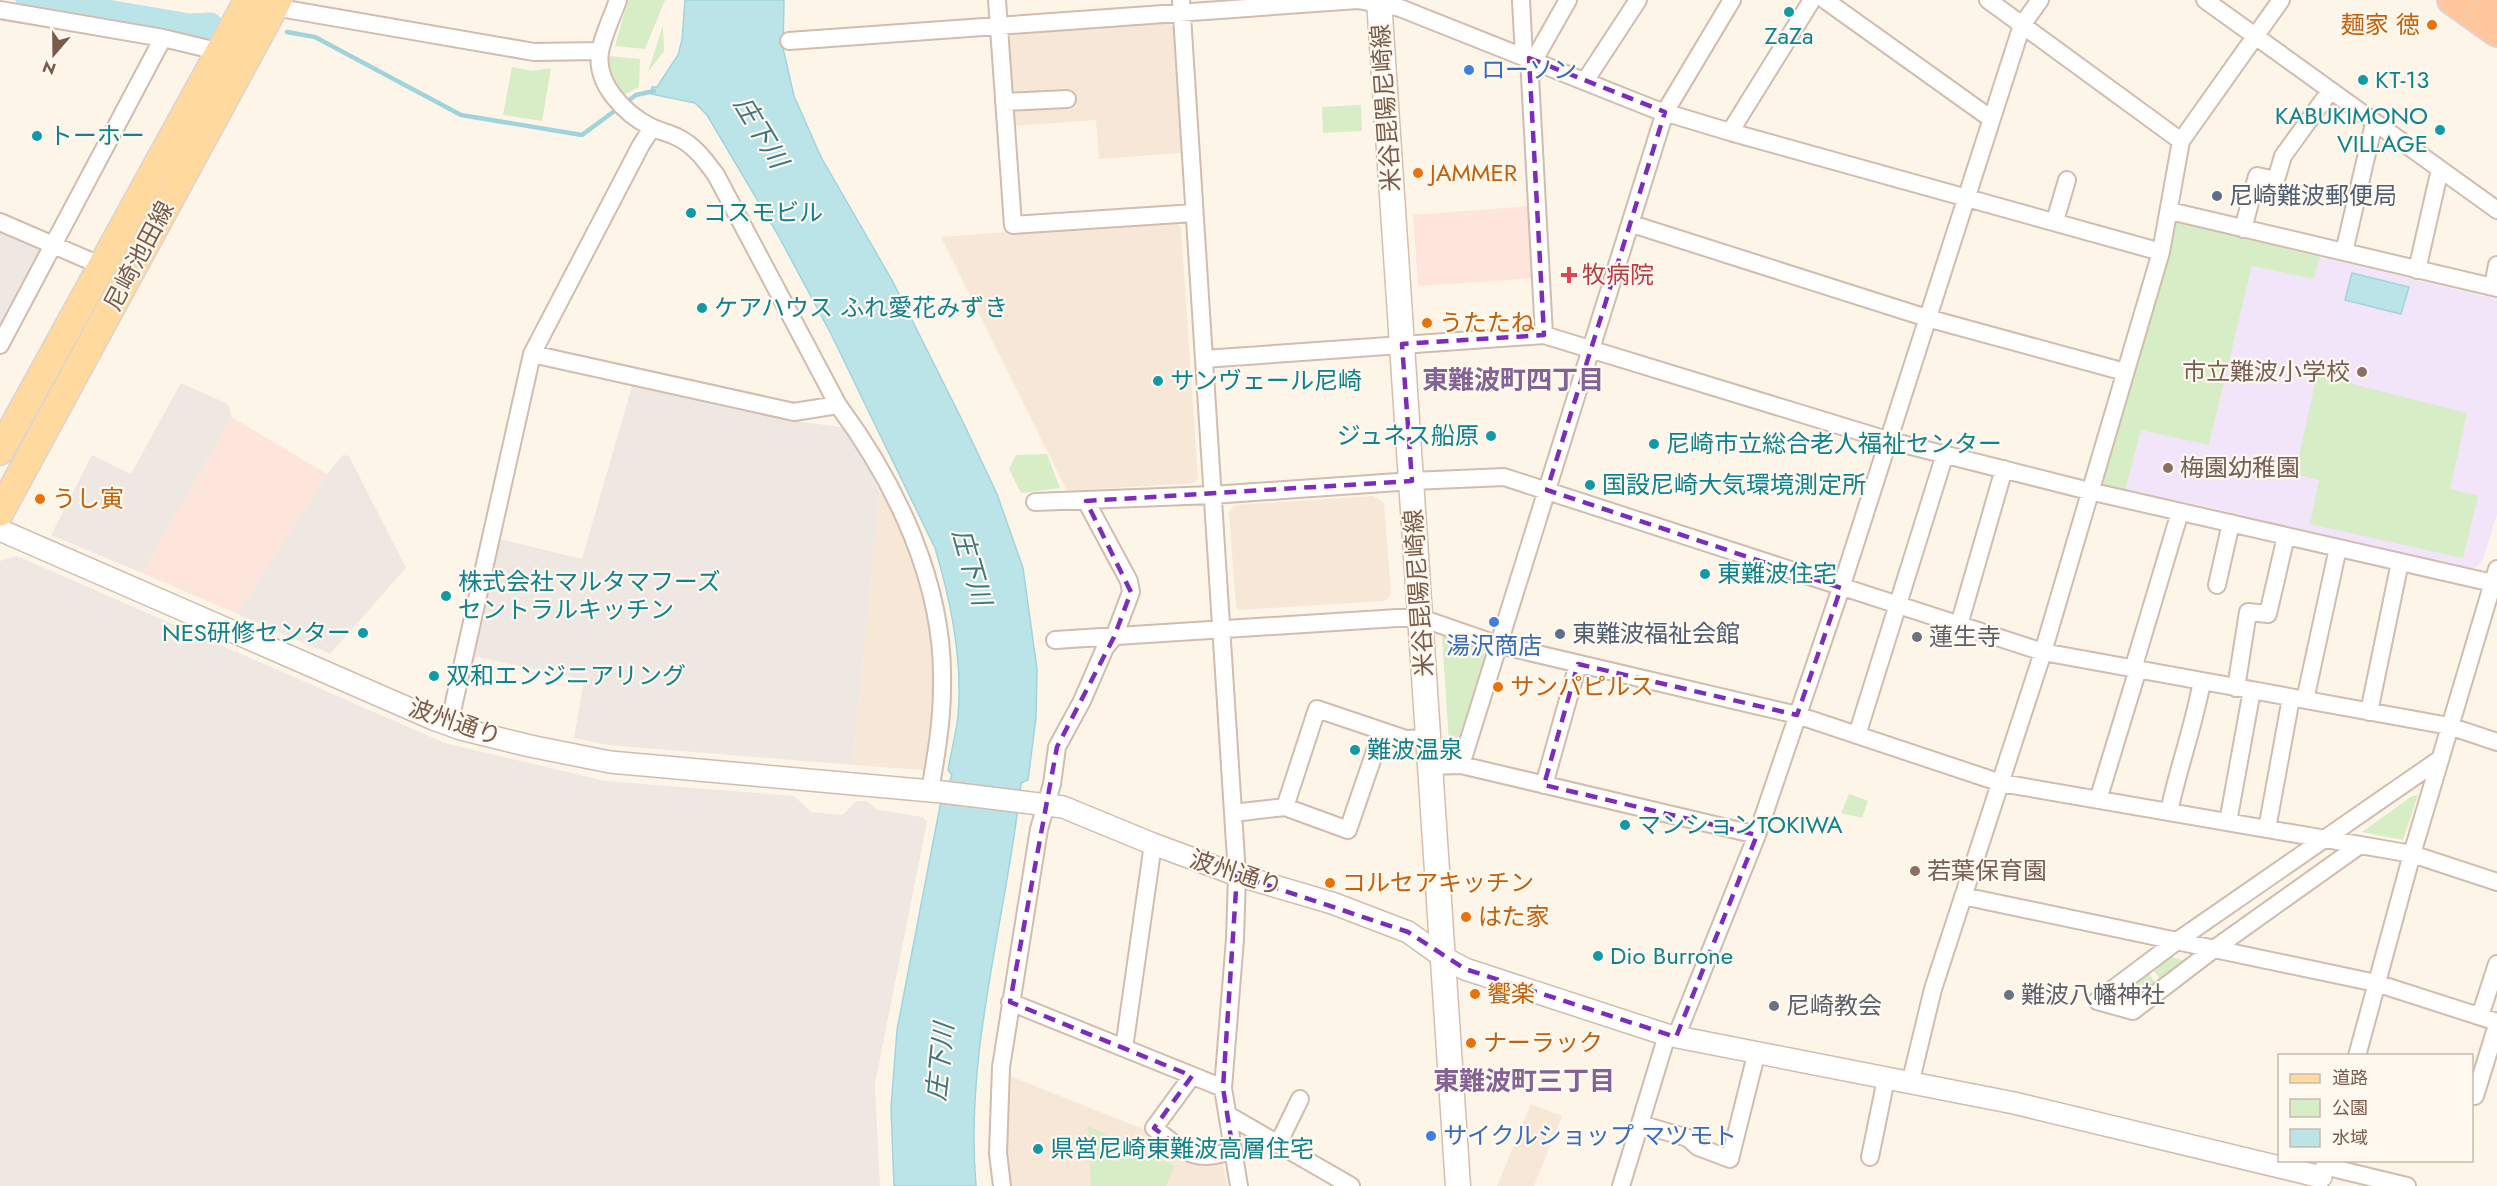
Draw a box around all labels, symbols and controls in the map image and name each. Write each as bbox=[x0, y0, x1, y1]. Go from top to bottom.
marker: ZaZa bbox=[1782, 5, 1796, 19]
place label: 麺家 徳 bbox=[2341, 7, 2420, 42]
place label: ZaZa bbox=[1764, 18, 1814, 53]
marker: 麺家 徳 bbox=[2425, 18, 2439, 32]
street label: 米谷昆陽尼崎線 bbox=[1362, 23, 1409, 193]
north arrow bbox=[24, 24, 84, 84]
place label: ローソン bbox=[1481, 52, 1577, 87]
text: N bbox=[39, 55, 59, 81]
place label: KT-13 bbox=[2375, 62, 2429, 97]
marker: ローソン bbox=[1462, 63, 1476, 77]
marker: KT-13 bbox=[2356, 73, 2370, 87]
water label: 庄下川 bbox=[725, 89, 799, 178]
place label: KABUKIMONO VILLAGE bbox=[2275, 98, 2428, 161]
place label: トーホー bbox=[49, 118, 145, 153]
marker: KABUKIMONO VILLAGE bbox=[2433, 123, 2447, 137]
marker: トーホー bbox=[30, 129, 44, 143]
place label: JAMMER bbox=[1427, 155, 1518, 190]
marker: JAMMER bbox=[1411, 166, 1425, 180]
place label: 尼崎難波郵便局 bbox=[2229, 178, 2397, 213]
marker: 尼崎難波郵便局 bbox=[2210, 189, 2224, 203]
street label: 尼崎池田線 bbox=[95, 195, 182, 317]
place label: コスモビル bbox=[703, 195, 823, 230]
marker: コスモビル bbox=[684, 206, 698, 220]
place label: 牧病院 bbox=[1582, 257, 1654, 292]
marker: 牧病院 bbox=[1560, 266, 1578, 284]
place label: ケアハウス ふれ愛花みずき bbox=[714, 290, 1008, 325]
marker: ケアハウス ふれ愛花みずき bbox=[695, 301, 709, 315]
place label: うたたね bbox=[1439, 305, 1535, 340]
marker: うたたね bbox=[1420, 316, 1434, 330]
place label: 市立難波小学校 bbox=[2182, 354, 2350, 389]
district label: 東難波町四丁目 bbox=[1422, 361, 1604, 399]
place label: サンヴェール尼崎 bbox=[1170, 363, 1362, 398]
marker: 市立難波小学校 bbox=[2355, 365, 2369, 379]
marker: サンヴェール尼崎 bbox=[1151, 374, 1165, 388]
place label: ジュネス船原 bbox=[1337, 418, 1479, 453]
place label: 尼崎市立総合老人福祉センター bbox=[1666, 426, 2002, 461]
marker: ジュネス船原 bbox=[1484, 429, 1498, 443]
marker: 尼崎市立総合老人福祉センター bbox=[1647, 437, 1661, 451]
place label: 梅園幼稚園 bbox=[2180, 450, 2300, 485]
marker: 梅園幼稚園 bbox=[2161, 461, 2175, 475]
place label: 国設尼崎大気環境測定所 bbox=[1602, 467, 1866, 502]
marker: 国設尼崎大気環境測定所 bbox=[1583, 478, 1597, 492]
place label: うし寅 bbox=[52, 481, 124, 516]
marker: うし寅 bbox=[33, 492, 47, 506]
street label: 米谷昆陽尼崎線 bbox=[1395, 508, 1442, 678]
water label: 庄下川 bbox=[943, 524, 1002, 613]
place label: 東難波住宅 bbox=[1717, 556, 1837, 591]
place label: 株式会社マルタマフーズ セントラルキッチン bbox=[458, 564, 721, 627]
marker: 東難波住宅 bbox=[1698, 567, 1712, 581]
marker: 株式会社マルタマフーズ セントラルキッチン bbox=[439, 589, 453, 603]
place label: NES研修センター bbox=[162, 615, 351, 650]
marker: 湯沢商店 bbox=[1487, 615, 1501, 629]
place label: 東難波福祉会館 bbox=[1572, 616, 1740, 651]
place label: 蓮生寺 bbox=[1929, 619, 2001, 654]
marker: NES研修センター bbox=[356, 626, 370, 640]
marker: 東難波福祉会館 bbox=[1553, 627, 1567, 641]
place label: 湯沢商店 bbox=[1446, 628, 1542, 663]
marker: 蓮生寺 bbox=[1910, 630, 1924, 644]
place label: 双和エンジニアリング bbox=[446, 658, 686, 693]
marker: 双和エンジニアリング bbox=[427, 669, 441, 683]
place label: サンパピルス bbox=[1510, 669, 1654, 704]
marker: サンパピルス bbox=[1491, 680, 1505, 694]
street label: 波州通り bbox=[404, 689, 506, 754]
place label: 難波温泉 bbox=[1367, 732, 1463, 767]
marker: 難波温泉 bbox=[1348, 743, 1362, 757]
place label: マンションTOKIWA bbox=[1637, 807, 1843, 842]
marker: マンションTOKIWA bbox=[1618, 818, 1632, 832]
street label: 波州通り bbox=[1185, 841, 1287, 904]
place label: 若葉保育園 bbox=[1927, 853, 2047, 888]
marker: 若葉保育園 bbox=[1908, 864, 1922, 878]
place label: コルセアキッチン bbox=[1342, 865, 1534, 900]
marker: コルセアキッチン bbox=[1323, 876, 1337, 890]
place label: はた家 bbox=[1478, 899, 1550, 934]
marker: はた家 bbox=[1459, 910, 1473, 924]
place label: Dio Burrone bbox=[1610, 938, 1733, 973]
marker: Dio Burrone bbox=[1591, 949, 1605, 963]
place label: 饗楽 bbox=[1487, 976, 1535, 1011]
place label: 難波八幡神社 bbox=[2021, 977, 2165, 1012]
marker: 饗楽 bbox=[1468, 987, 1482, 1001]
place label: 尼崎教会 bbox=[1786, 988, 1882, 1023]
marker: 難波八幡神社 bbox=[2002, 988, 2016, 1002]
marker: 尼崎教会 bbox=[1767, 999, 1781, 1013]
water label: 庄下川 bbox=[917, 1018, 963, 1103]
place label: ナーラック bbox=[1483, 1025, 1603, 1060]
marker: ナーラック bbox=[1464, 1036, 1478, 1050]
legend bbox=[2278, 1054, 2473, 1162]
district label: 東難波町三丁目 bbox=[1433, 1062, 1615, 1100]
text: 道路 bbox=[2332, 1065, 2368, 1091]
text: 公園 bbox=[2332, 1095, 2368, 1121]
place label: サイクルショップ マツモト bbox=[1443, 1118, 1737, 1153]
text: 水域 bbox=[2332, 1125, 2368, 1151]
marker: サイクルショップ マツモト bbox=[1424, 1129, 1438, 1143]
place label: 県営尼崎東難波高層住宅 bbox=[1050, 1131, 1314, 1166]
marker: 県営尼崎東難波高層住宅 bbox=[1031, 1142, 1045, 1156]

